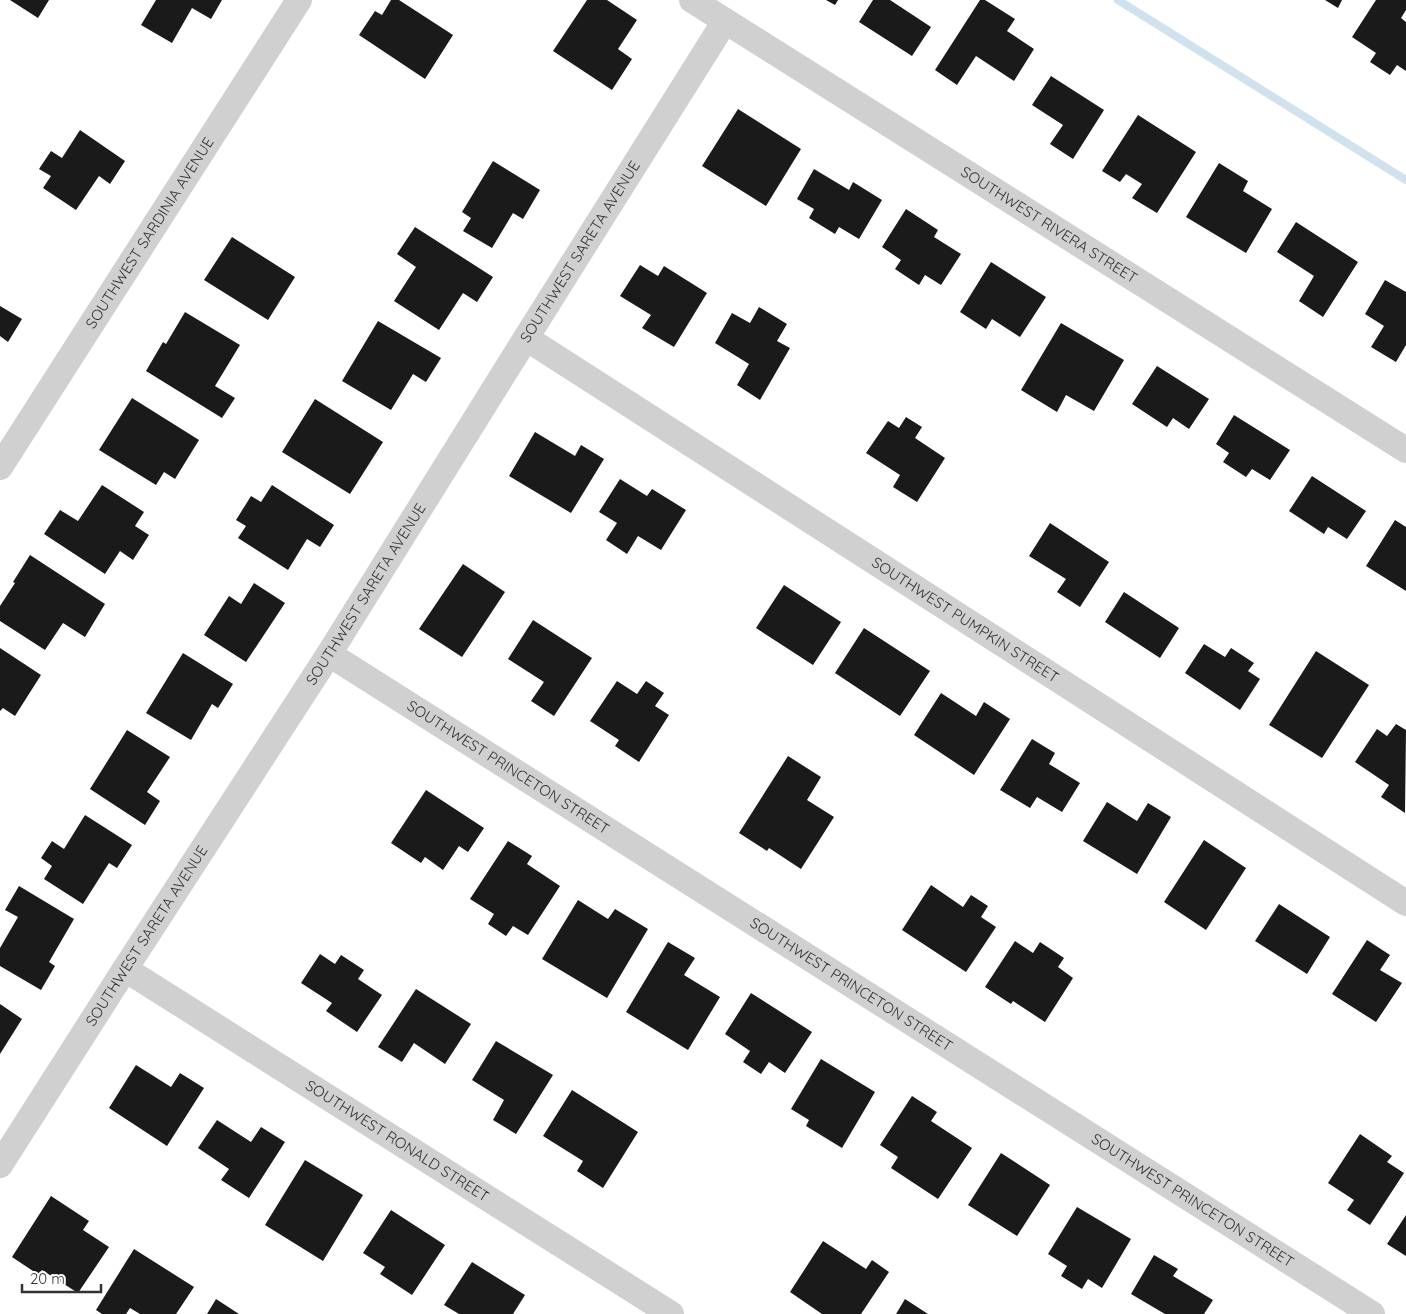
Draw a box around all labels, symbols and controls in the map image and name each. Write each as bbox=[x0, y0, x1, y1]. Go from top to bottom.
street label: SOUTHWEST SARDINIA AVENUE bbox=[81, 133, 218, 332]
street label: SOUTHWEST SARETA AVENUE bbox=[516, 157, 644, 346]
street label: SOUTHWEST RIVERA STREET bbox=[957, 162, 1141, 287]
street label: SOUTHWEST SARETA AVENUE bbox=[301, 500, 430, 689]
street label: SOUTHWEST PUMPKIN STREET bbox=[868, 553, 1063, 687]
street label: SOUTHWEST PRINCETON STREET bbox=[404, 696, 613, 838]
street label: SOUTHWEST SARETA AVENUE bbox=[81, 842, 211, 1029]
street label: SOUTHWEST PRINCETON STREET bbox=[747, 913, 956, 1055]
street label: SOUTHWEST RONALD STREET bbox=[302, 1075, 493, 1206]
street label: SOUTHWEST PRINCETON STREET bbox=[1088, 1129, 1298, 1271]
scale bar bbox=[22, 1262, 101, 1294]
text: 20 m bbox=[30, 1269, 65, 1288]

